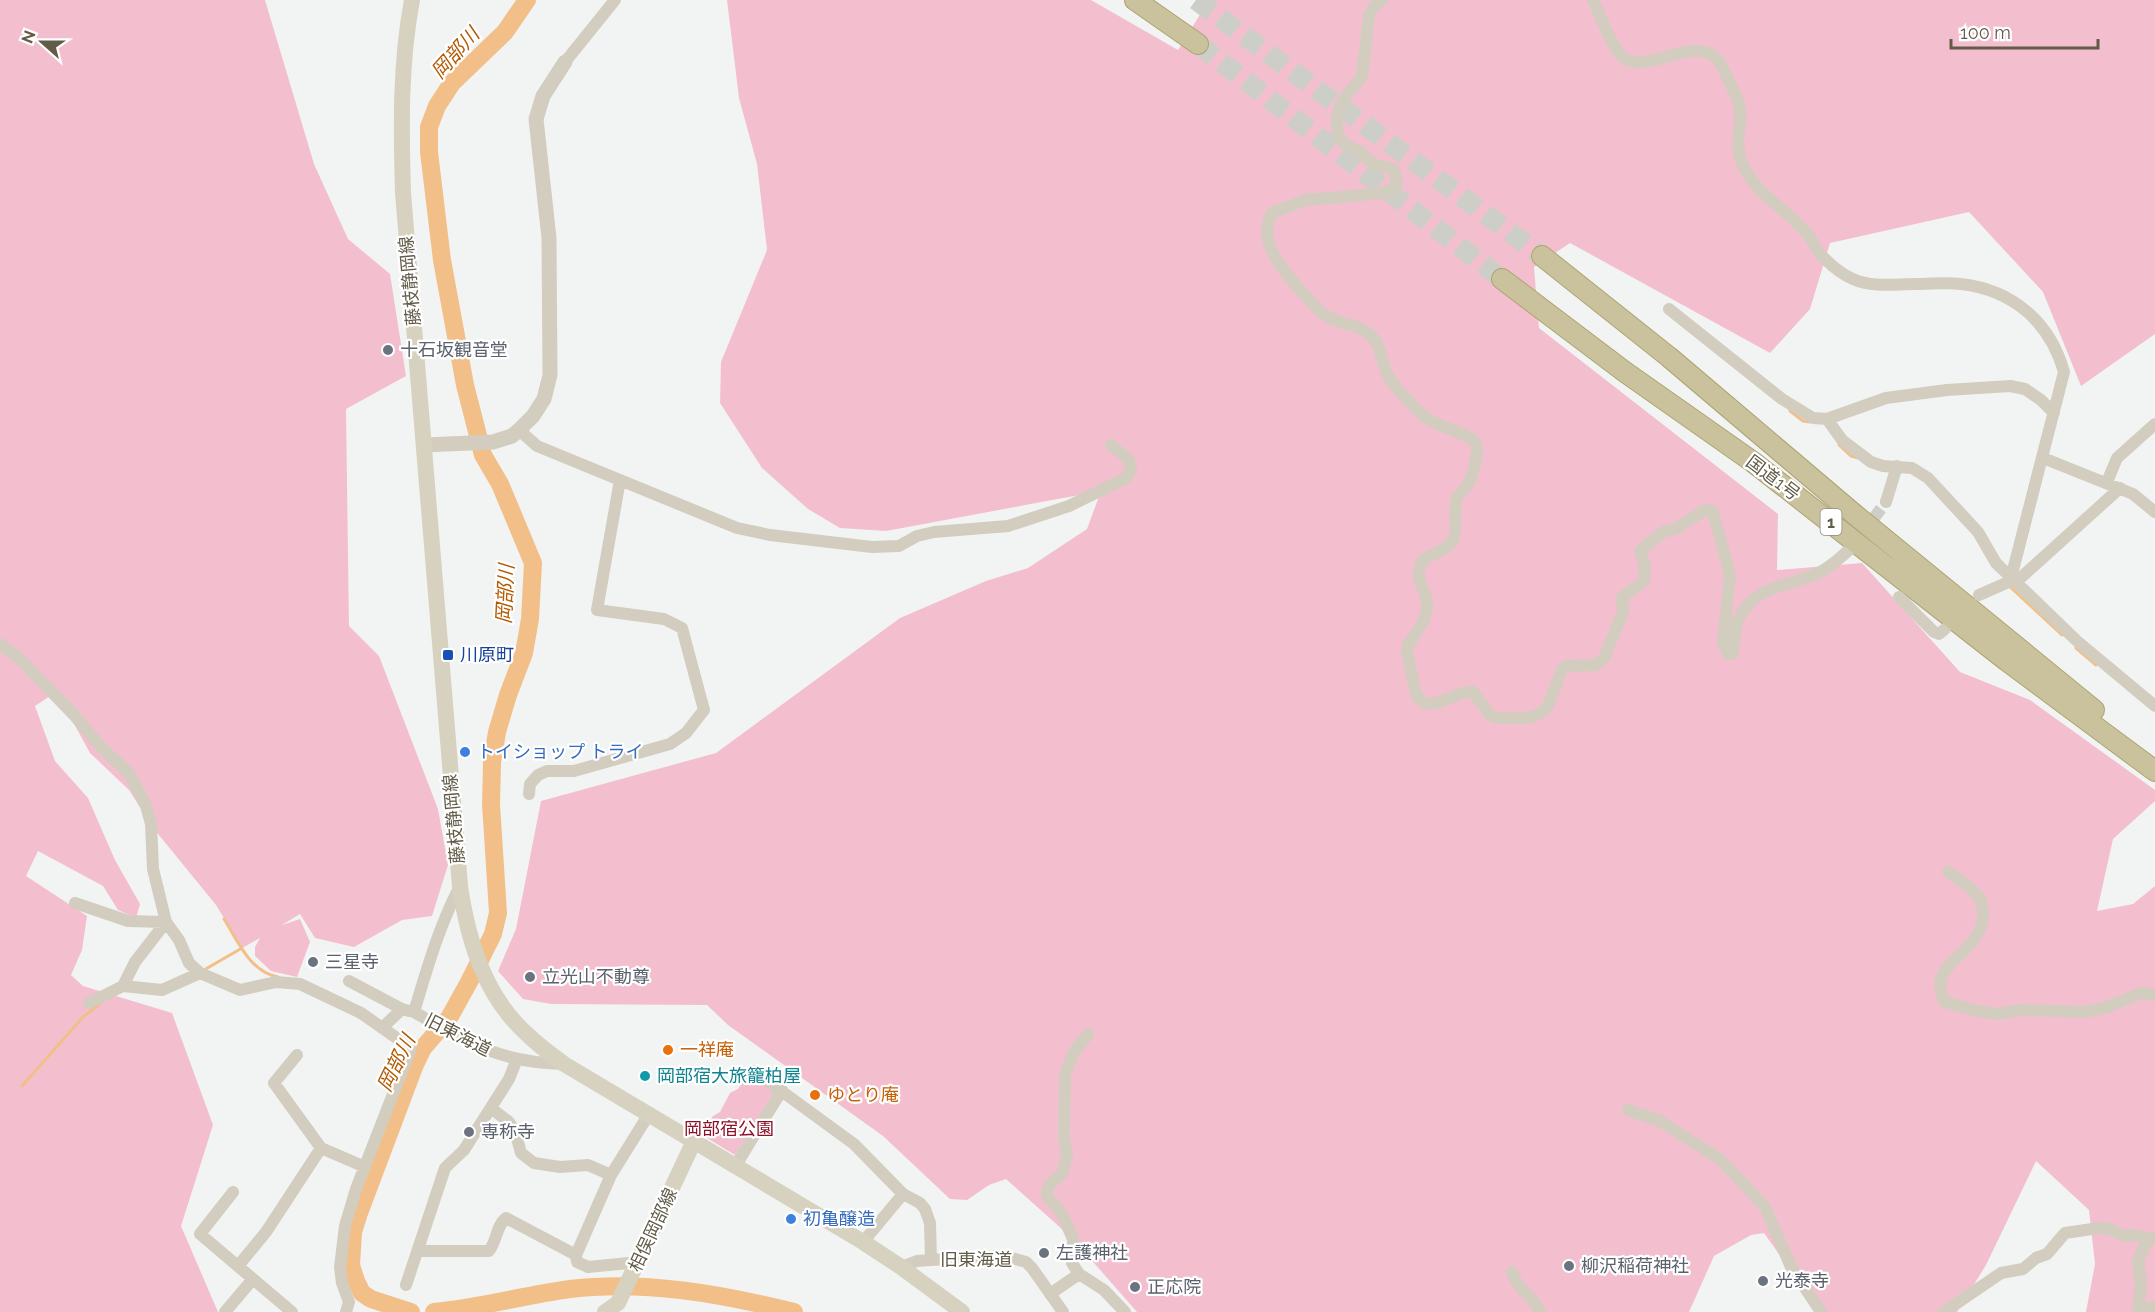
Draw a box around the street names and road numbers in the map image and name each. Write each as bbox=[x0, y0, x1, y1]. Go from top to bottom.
street label: 藤枝静岡線 bbox=[395, 235, 424, 327]
street label: 国道1号 bbox=[1742, 451, 1804, 505]
road number: 1 bbox=[1820, 509, 1842, 535]
street label: 藤枝静岡線 bbox=[439, 773, 468, 865]
street label: 旧東海道 bbox=[421, 1009, 495, 1060]
street label: 相俣岡部線 bbox=[624, 1185, 681, 1275]
street label: 旧東海道 bbox=[940, 1249, 1012, 1270]

